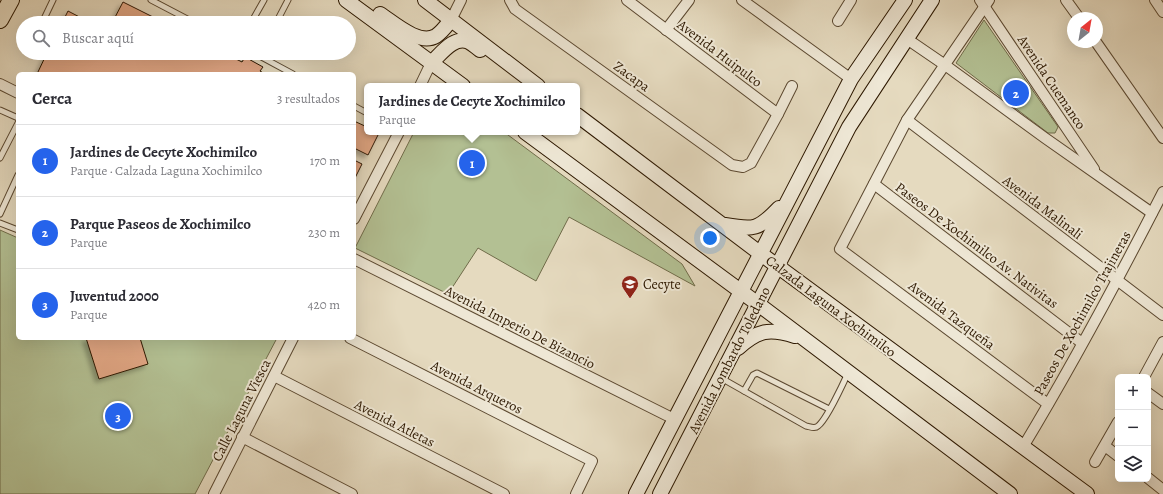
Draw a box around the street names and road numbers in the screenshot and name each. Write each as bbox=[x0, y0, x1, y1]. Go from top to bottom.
street label: Avenida Huipulco bbox=[673, 15, 766, 92]
street label: Avenida Cuemanco bbox=[1012, 31, 1090, 133]
street label: Zacapa bbox=[610, 57, 654, 96]
street label: Avenida Malinali bbox=[998, 170, 1087, 244]
street label: Paseos De Xochimilco Av. Nativitas bbox=[891, 178, 1062, 313]
street label: Paseos De Xochimilco Trajineras bbox=[1029, 228, 1136, 399]
street label: Calzada Laguna Xochimilco bbox=[762, 251, 900, 362]
street label: Avenida Tazqueña bbox=[904, 276, 999, 355]
street label: Avenida Imperio De Bizancio bbox=[440, 281, 598, 374]
street label: Avenida Lombardo Toledano bbox=[684, 283, 775, 438]
street label: Calle Laguna Viesca bbox=[207, 355, 276, 465]
street label: Avenida Arqueros bbox=[427, 356, 526, 419]
street label: Avenida Atletas bbox=[350, 395, 438, 452]

